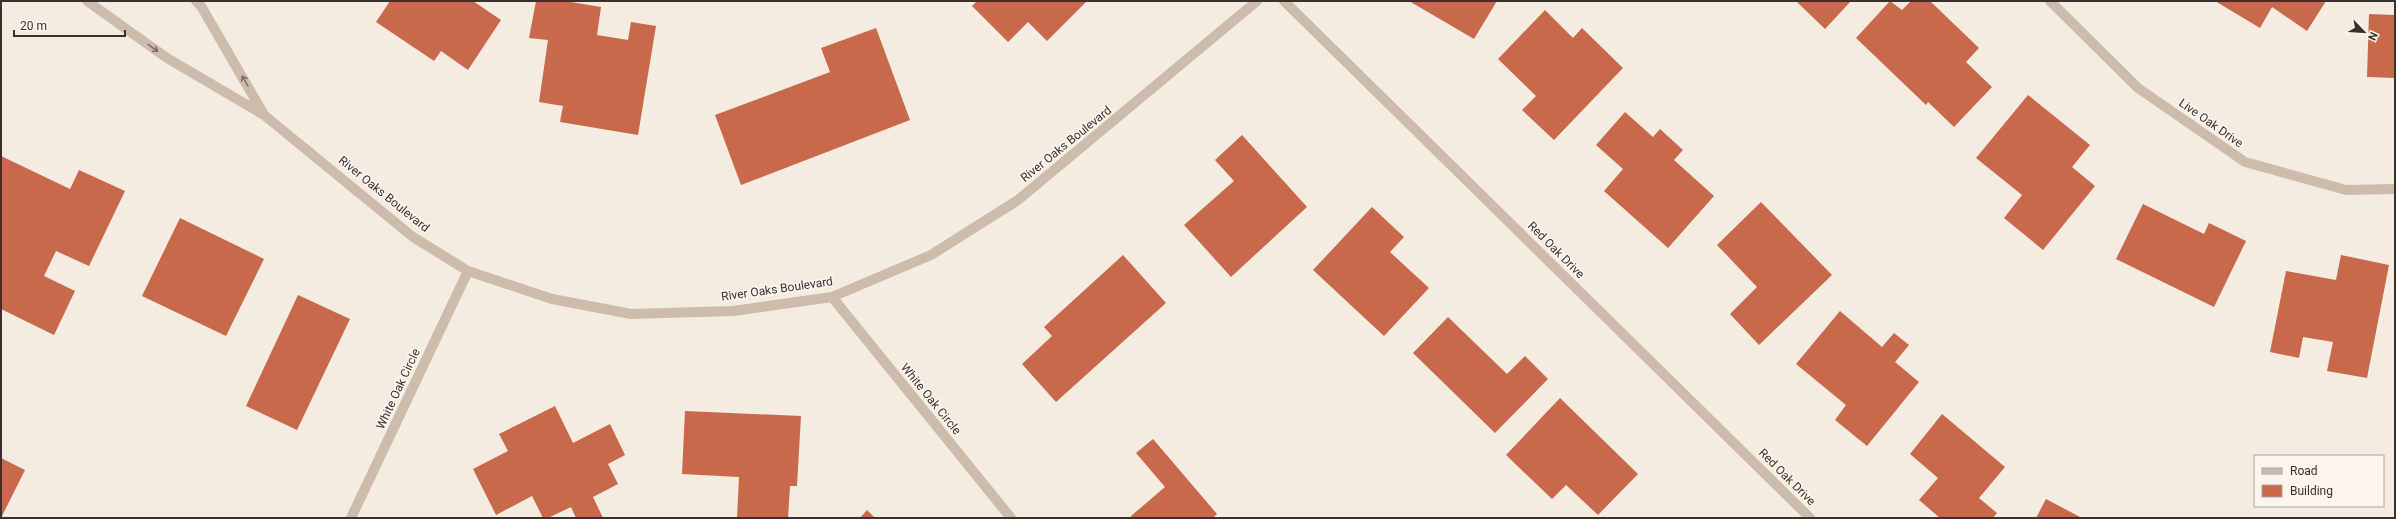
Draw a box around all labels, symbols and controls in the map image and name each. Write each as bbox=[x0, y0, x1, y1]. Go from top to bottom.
scale bar bbox=[14, 12, 125, 38]
north arrow bbox=[2344, 12, 2384, 52]
text: 20 m bbox=[20, 19, 47, 33]
text: N bbox=[2365, 30, 2380, 42]
one-way arrow bbox=[147, 44, 158, 52]
one-way arrow bbox=[240, 75, 248, 87]
street label: Live Oak Drive bbox=[2176, 96, 2246, 150]
street label: River Oaks Boulevard bbox=[1018, 103, 1114, 185]
street label: River Oaks Boulevard bbox=[336, 153, 432, 235]
street label: Red Oak Drive bbox=[1525, 219, 1587, 281]
street label: River Oaks Boulevard bbox=[720, 274, 834, 304]
street label: White Oak Circle bbox=[373, 346, 423, 432]
street label: White Oak Circle bbox=[898, 361, 964, 437]
street label: Red Oak Drive bbox=[1756, 446, 1818, 508]
legend bbox=[2254, 455, 2384, 507]
text: Road bbox=[2290, 464, 2318, 478]
text: Building bbox=[2290, 484, 2333, 498]

